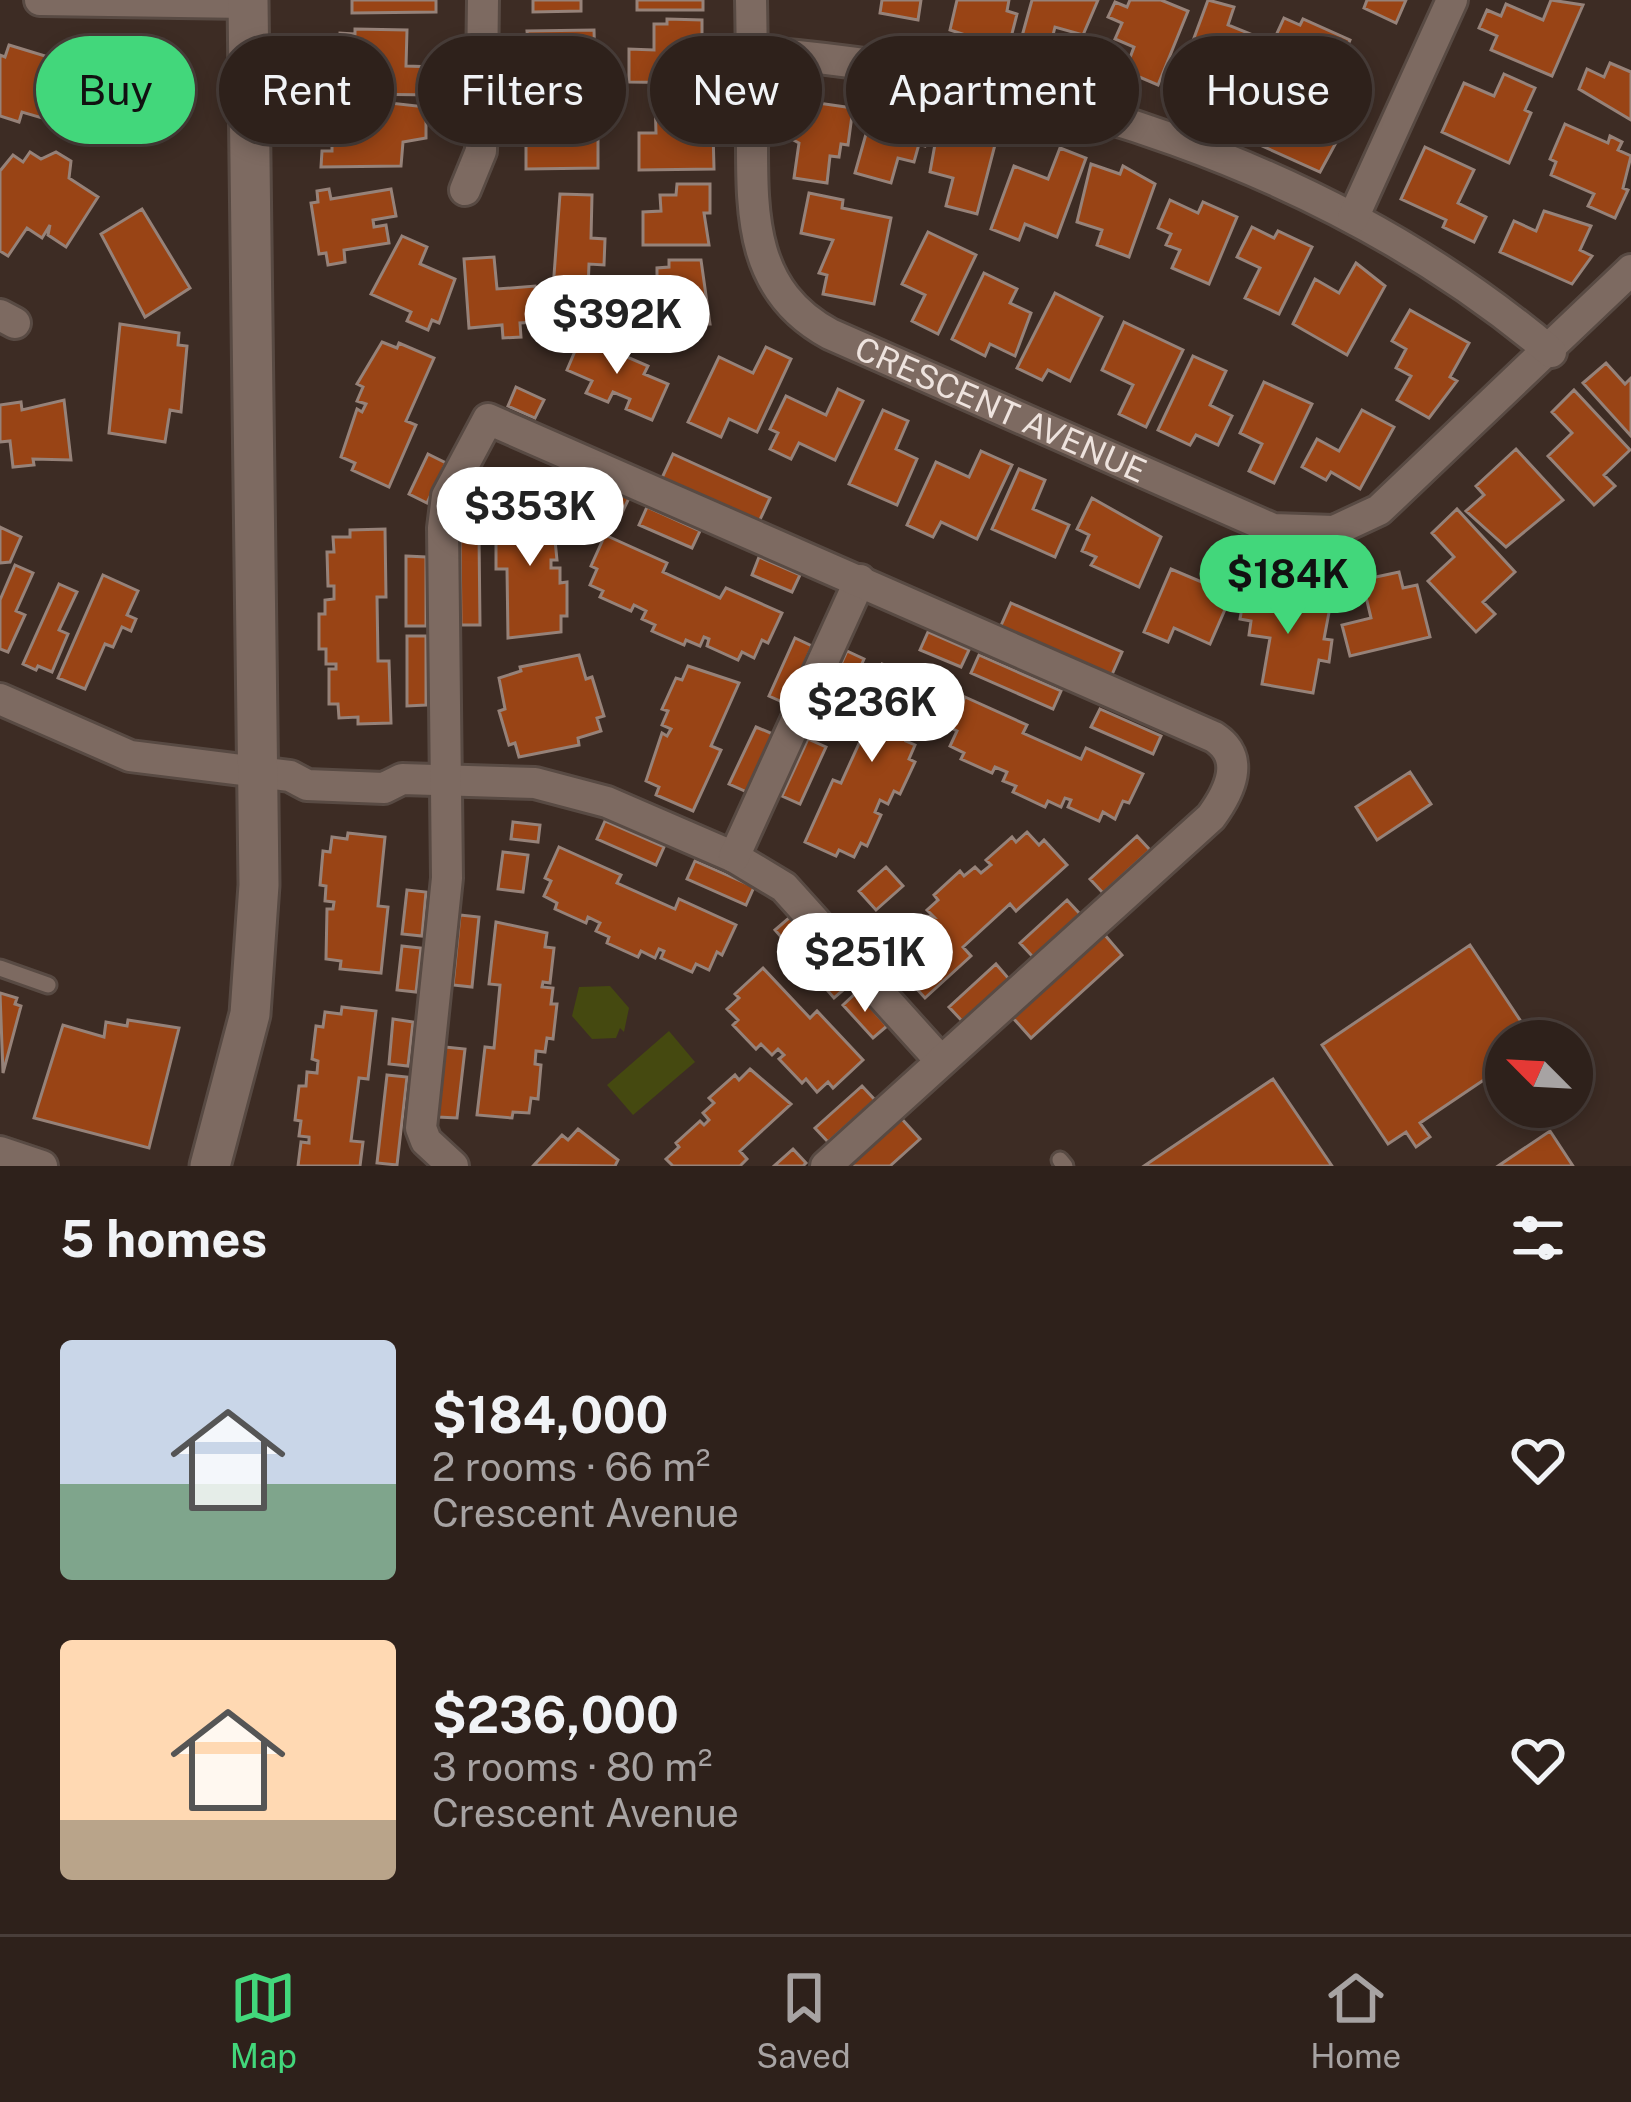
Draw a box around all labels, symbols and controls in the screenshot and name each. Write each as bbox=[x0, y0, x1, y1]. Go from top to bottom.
chip: Buy bbox=[36, 36, 195, 144]
chip: Rent bbox=[219, 36, 394, 144]
chip: Filters bbox=[418, 36, 626, 144]
chip: New bbox=[650, 36, 822, 144]
chip: Apartment bbox=[846, 36, 1139, 144]
chip: House bbox=[1163, 36, 1372, 144]
pin: $392K bbox=[533, 275, 701, 377]
text: $392K bbox=[552, 291, 682, 337]
street label: CRESCENT AVENUE bbox=[849, 329, 1152, 490]
pin: $353K bbox=[446, 467, 614, 569]
text: $353K bbox=[464, 483, 596, 529]
pin: $184K bbox=[1204, 535, 1372, 637]
text: $184K bbox=[1227, 551, 1349, 597]
pin: $236K bbox=[788, 663, 956, 765]
text: $236K bbox=[807, 679, 937, 725]
pin: $251K bbox=[781, 913, 949, 1015]
text: $251K bbox=[804, 929, 926, 975]
north arrow bbox=[1485, 1020, 1593, 1128]
map controls bbox=[1485, 1020, 1593, 1128]
icon: filters bbox=[1505, 1205, 1571, 1271]
text: 5 homes bbox=[60, 1209, 267, 1268]
text: $184,000 bbox=[432, 1385, 668, 1444]
icon: home bbox=[156, 1388, 300, 1532]
icon: heart bbox=[1505, 1427, 1571, 1493]
text: 2 rooms · 66 m² bbox=[432, 1444, 710, 1490]
text: Crescent Avenue bbox=[432, 1490, 739, 1536]
text: $236,000 bbox=[432, 1685, 679, 1744]
icon: home bbox=[156, 1688, 300, 1832]
icon: heart bbox=[1505, 1727, 1571, 1793]
text: 3 rooms · 80 m² bbox=[432, 1744, 712, 1790]
text: Crescent Avenue bbox=[432, 1790, 739, 1836]
tab: Map bbox=[230, 1965, 297, 2075]
tab: Saved bbox=[756, 1965, 851, 2075]
tab: Home bbox=[1310, 1965, 1401, 2075]

